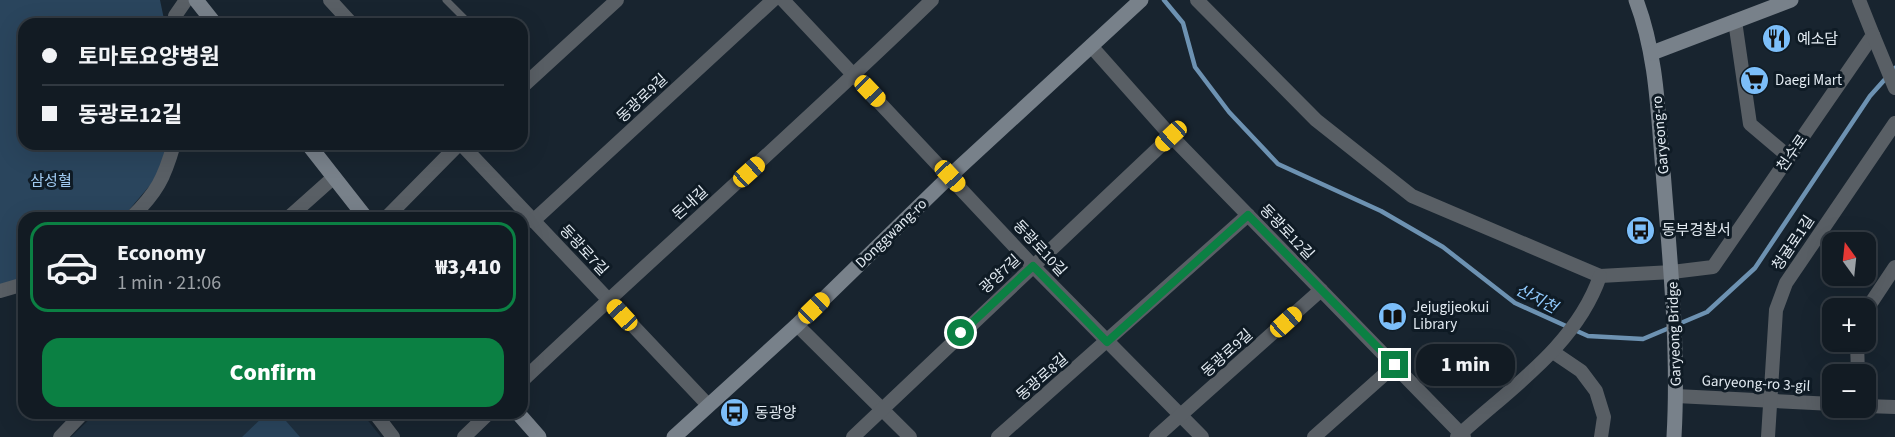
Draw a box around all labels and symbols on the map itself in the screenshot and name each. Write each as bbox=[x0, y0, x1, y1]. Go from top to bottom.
restaurant icon: 예소담 bbox=[1760, 23, 1792, 55]
place label: 예소담 bbox=[1797, 29, 1839, 50]
supermarket icon: Daegi Mart bbox=[1738, 64, 1770, 96]
street label: 동광로9길 bbox=[612, 69, 672, 127]
place label: Daegi Mart bbox=[1775, 70, 1842, 91]
car bbox=[851, 72, 889, 110]
street label: Garyeong-ro bbox=[1647, 95, 1674, 175]
car bbox=[1152, 117, 1190, 155]
street label: 천수로 bbox=[1772, 130, 1813, 176]
car bbox=[730, 153, 768, 191]
car bbox=[931, 157, 969, 195]
park label: 삼성혈 bbox=[30, 171, 72, 192]
street label: 돈내길 bbox=[668, 182, 713, 225]
street label: Donggwang-ro bbox=[851, 194, 932, 273]
street label: 동광로12길 bbox=[1255, 200, 1319, 265]
street label: 청귤로1길 bbox=[1767, 211, 1820, 275]
bus stop icon: 동부경찰서 bbox=[1625, 214, 1657, 246]
street label: 동광로10길 bbox=[1008, 216, 1071, 281]
street label: 동광로7길 bbox=[555, 220, 613, 280]
place label: 동부경찰서 bbox=[1662, 220, 1731, 241]
north arrow bbox=[1822, 232, 1876, 286]
street label: 광양7길 bbox=[975, 250, 1025, 299]
water label: 산지천 bbox=[1512, 279, 1563, 320]
street label: Garyeong Bridge bbox=[1662, 281, 1687, 387]
car bbox=[795, 289, 833, 327]
car bbox=[603, 296, 641, 334]
place label: Jejugijeokui Library bbox=[1413, 297, 1489, 335]
library icon: Jejugijeokui Library bbox=[1376, 300, 1408, 332]
car bbox=[1267, 303, 1305, 341]
route start bbox=[947, 319, 974, 346]
street label: 동광로9길 bbox=[1197, 325, 1258, 382]
callout: 1 min bbox=[1416, 344, 1515, 386]
street label: 동광로8길 bbox=[1012, 349, 1073, 406]
route end bbox=[1381, 351, 1408, 378]
street label: Garyeong-ro 3-gil bbox=[1701, 370, 1811, 397]
bus stop icon: 동광양 bbox=[718, 397, 750, 429]
place label: 동광양 bbox=[755, 403, 797, 424]

